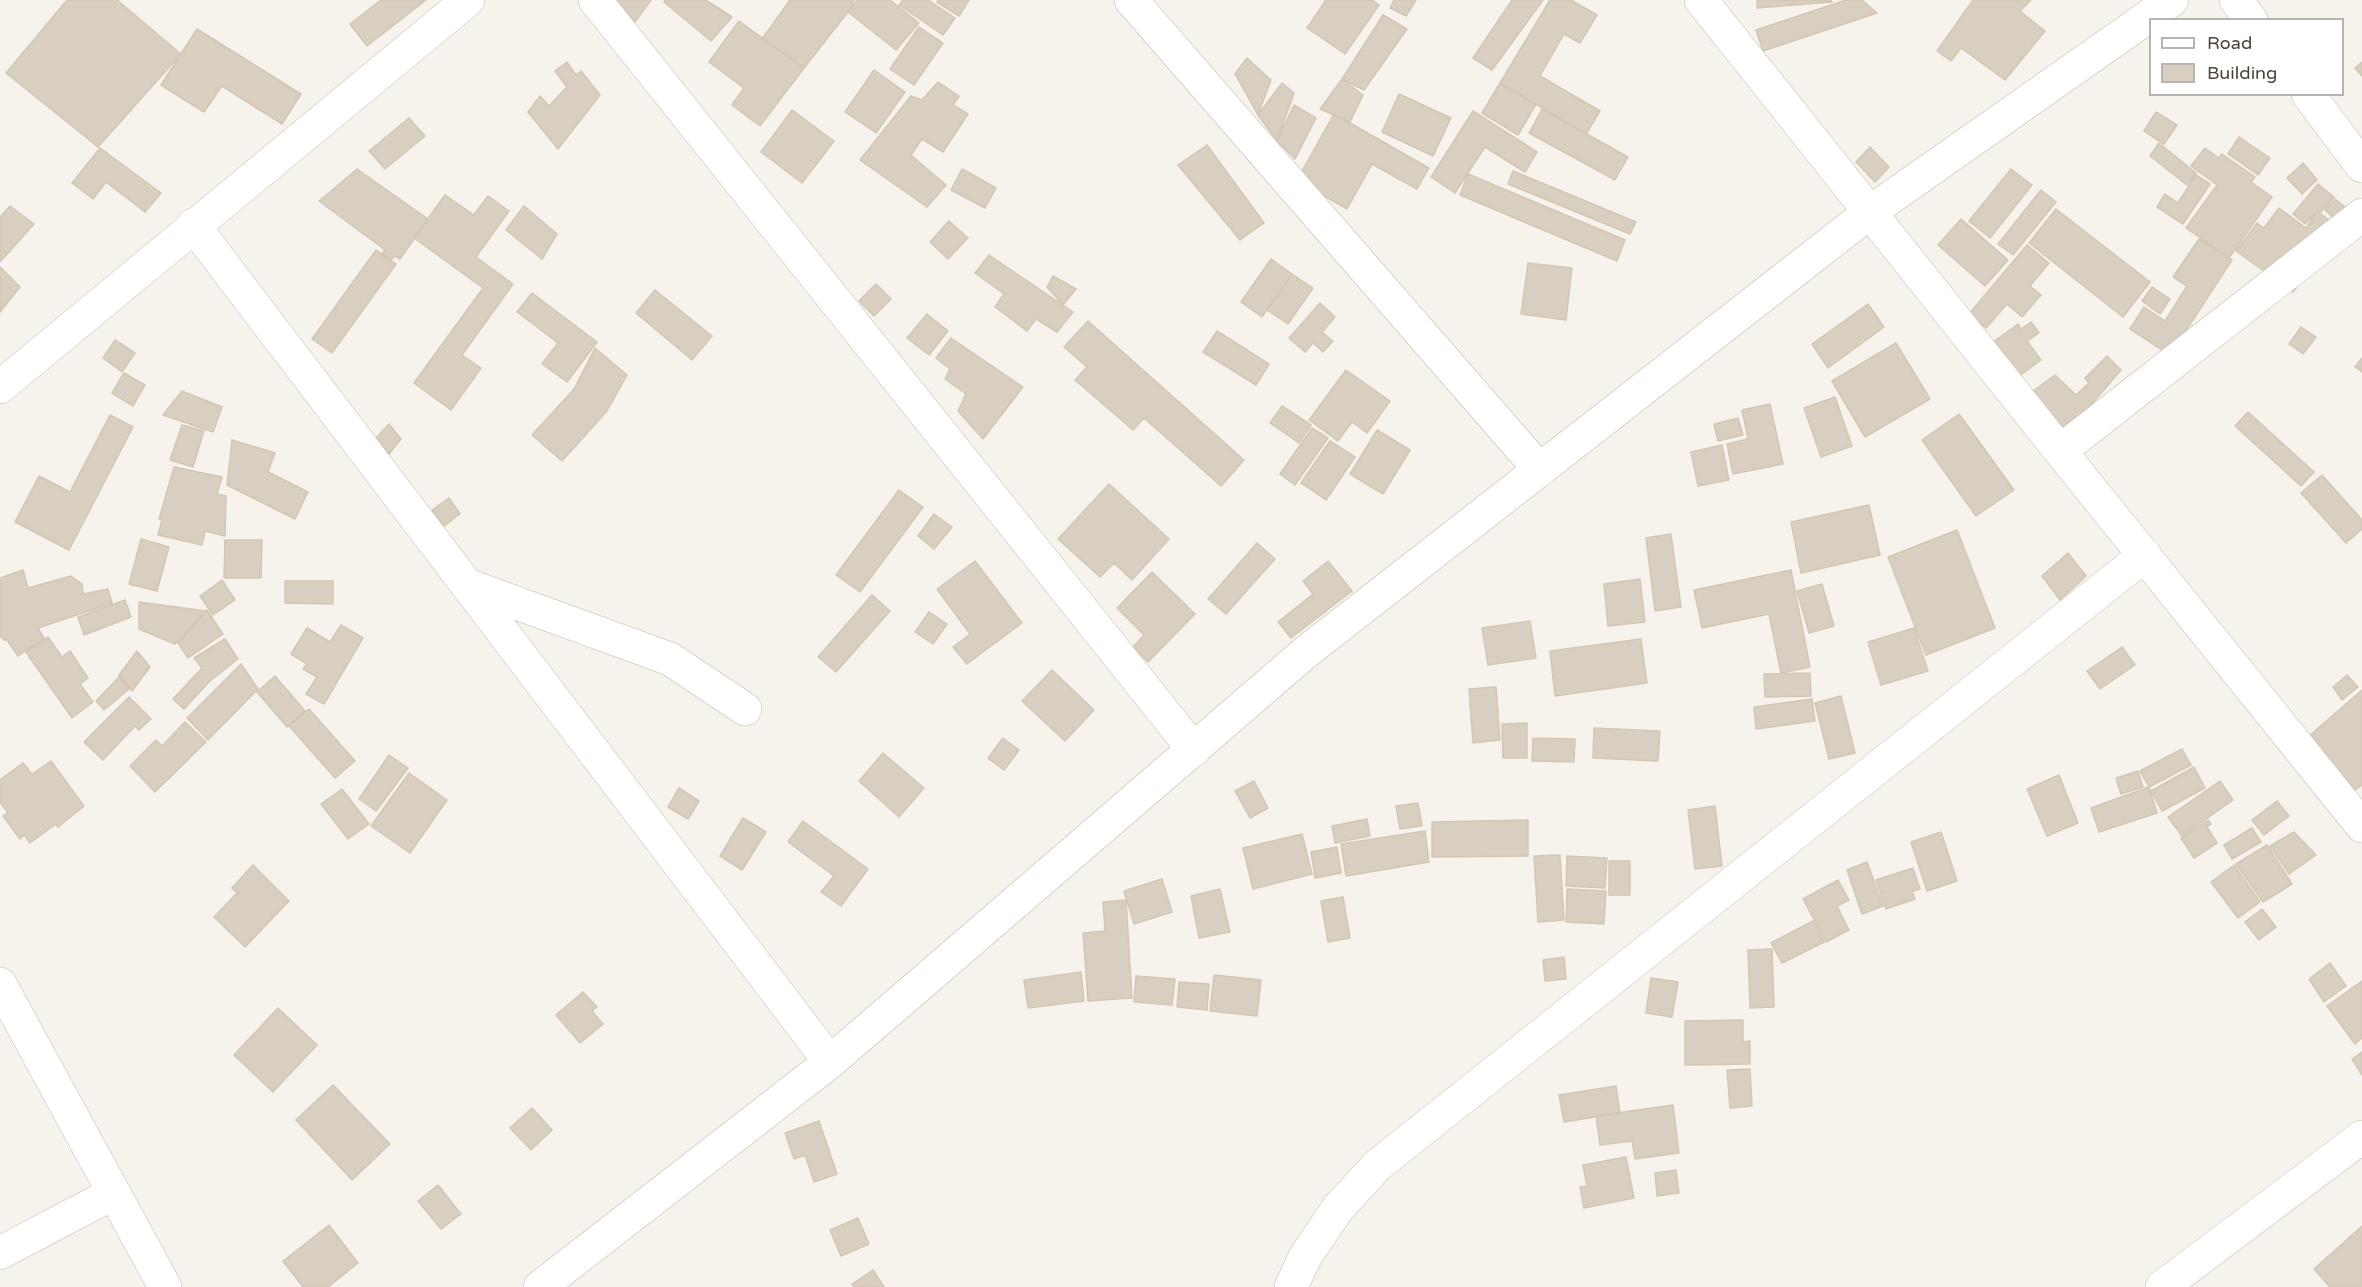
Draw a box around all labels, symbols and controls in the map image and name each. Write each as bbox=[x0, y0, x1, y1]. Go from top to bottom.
legend bbox=[2149, 18, 2344, 96]
text: Road bbox=[2207, 32, 2252, 54]
text: Building bbox=[2207, 62, 2277, 84]

